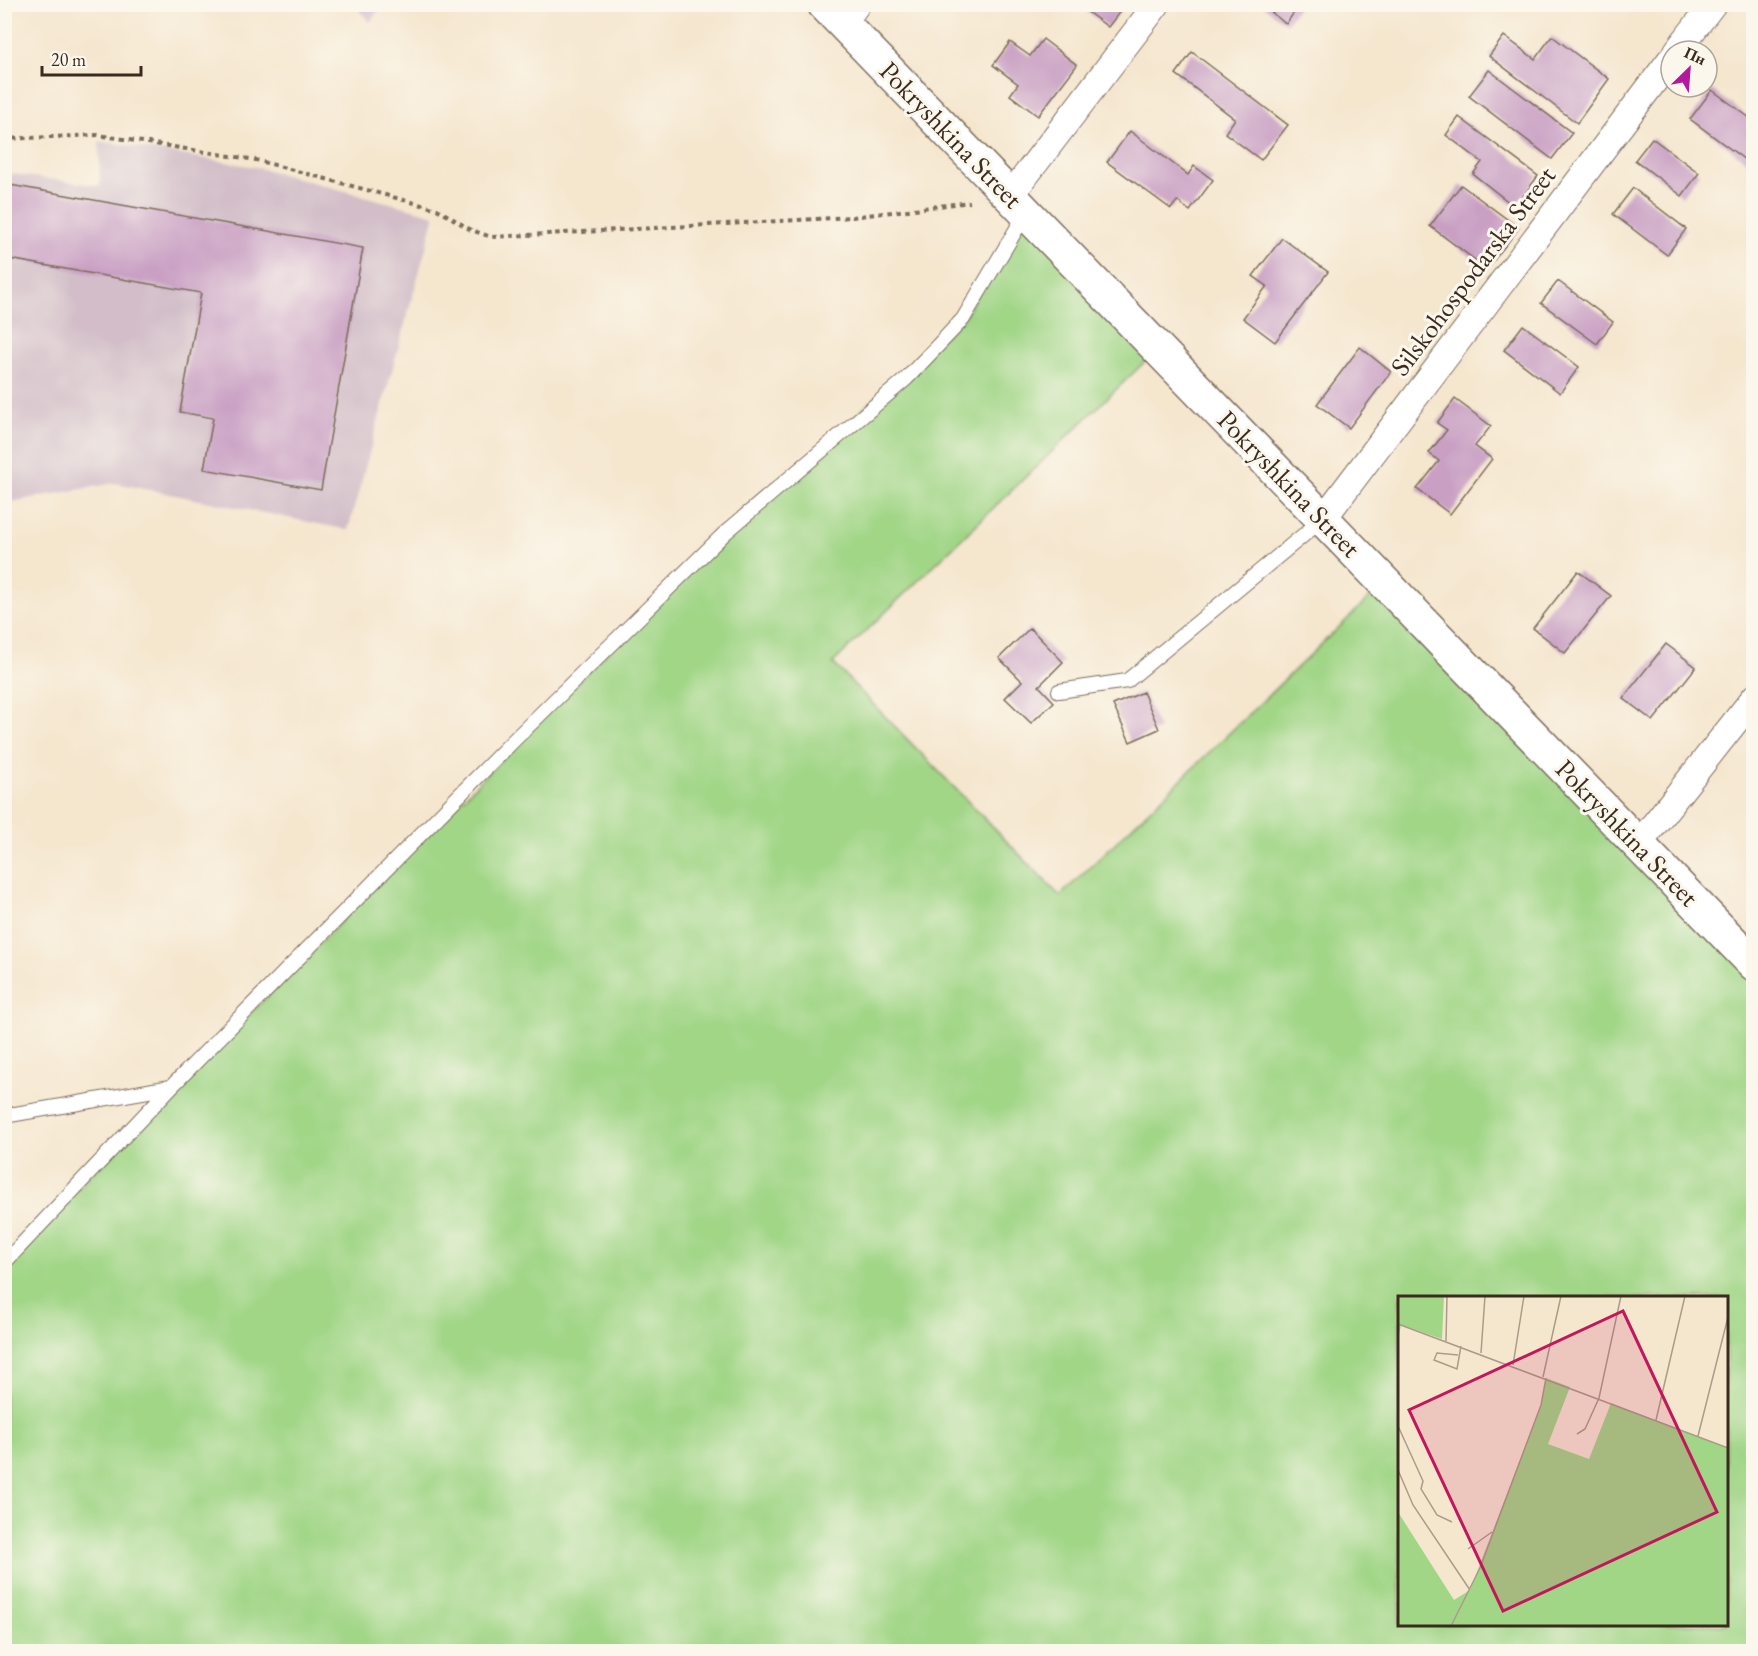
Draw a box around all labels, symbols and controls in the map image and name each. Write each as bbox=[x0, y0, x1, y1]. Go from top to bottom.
scale bar bbox=[42, 39, 141, 77]
north arrow bbox=[1659, 39, 1719, 99]
text: Пн bbox=[1681, 42, 1709, 70]
text: 20 m bbox=[51, 48, 86, 71]
street label: Pokryshkina Street bbox=[872, 54, 1031, 216]
street label: Silskohospodarska Street bbox=[1382, 158, 1563, 383]
street label: Pokryshkina Street bbox=[1210, 403, 1369, 565]
street label: Pokryshkina Street bbox=[1548, 752, 1707, 914]
inset map bbox=[1398, 1296, 1728, 1626]

